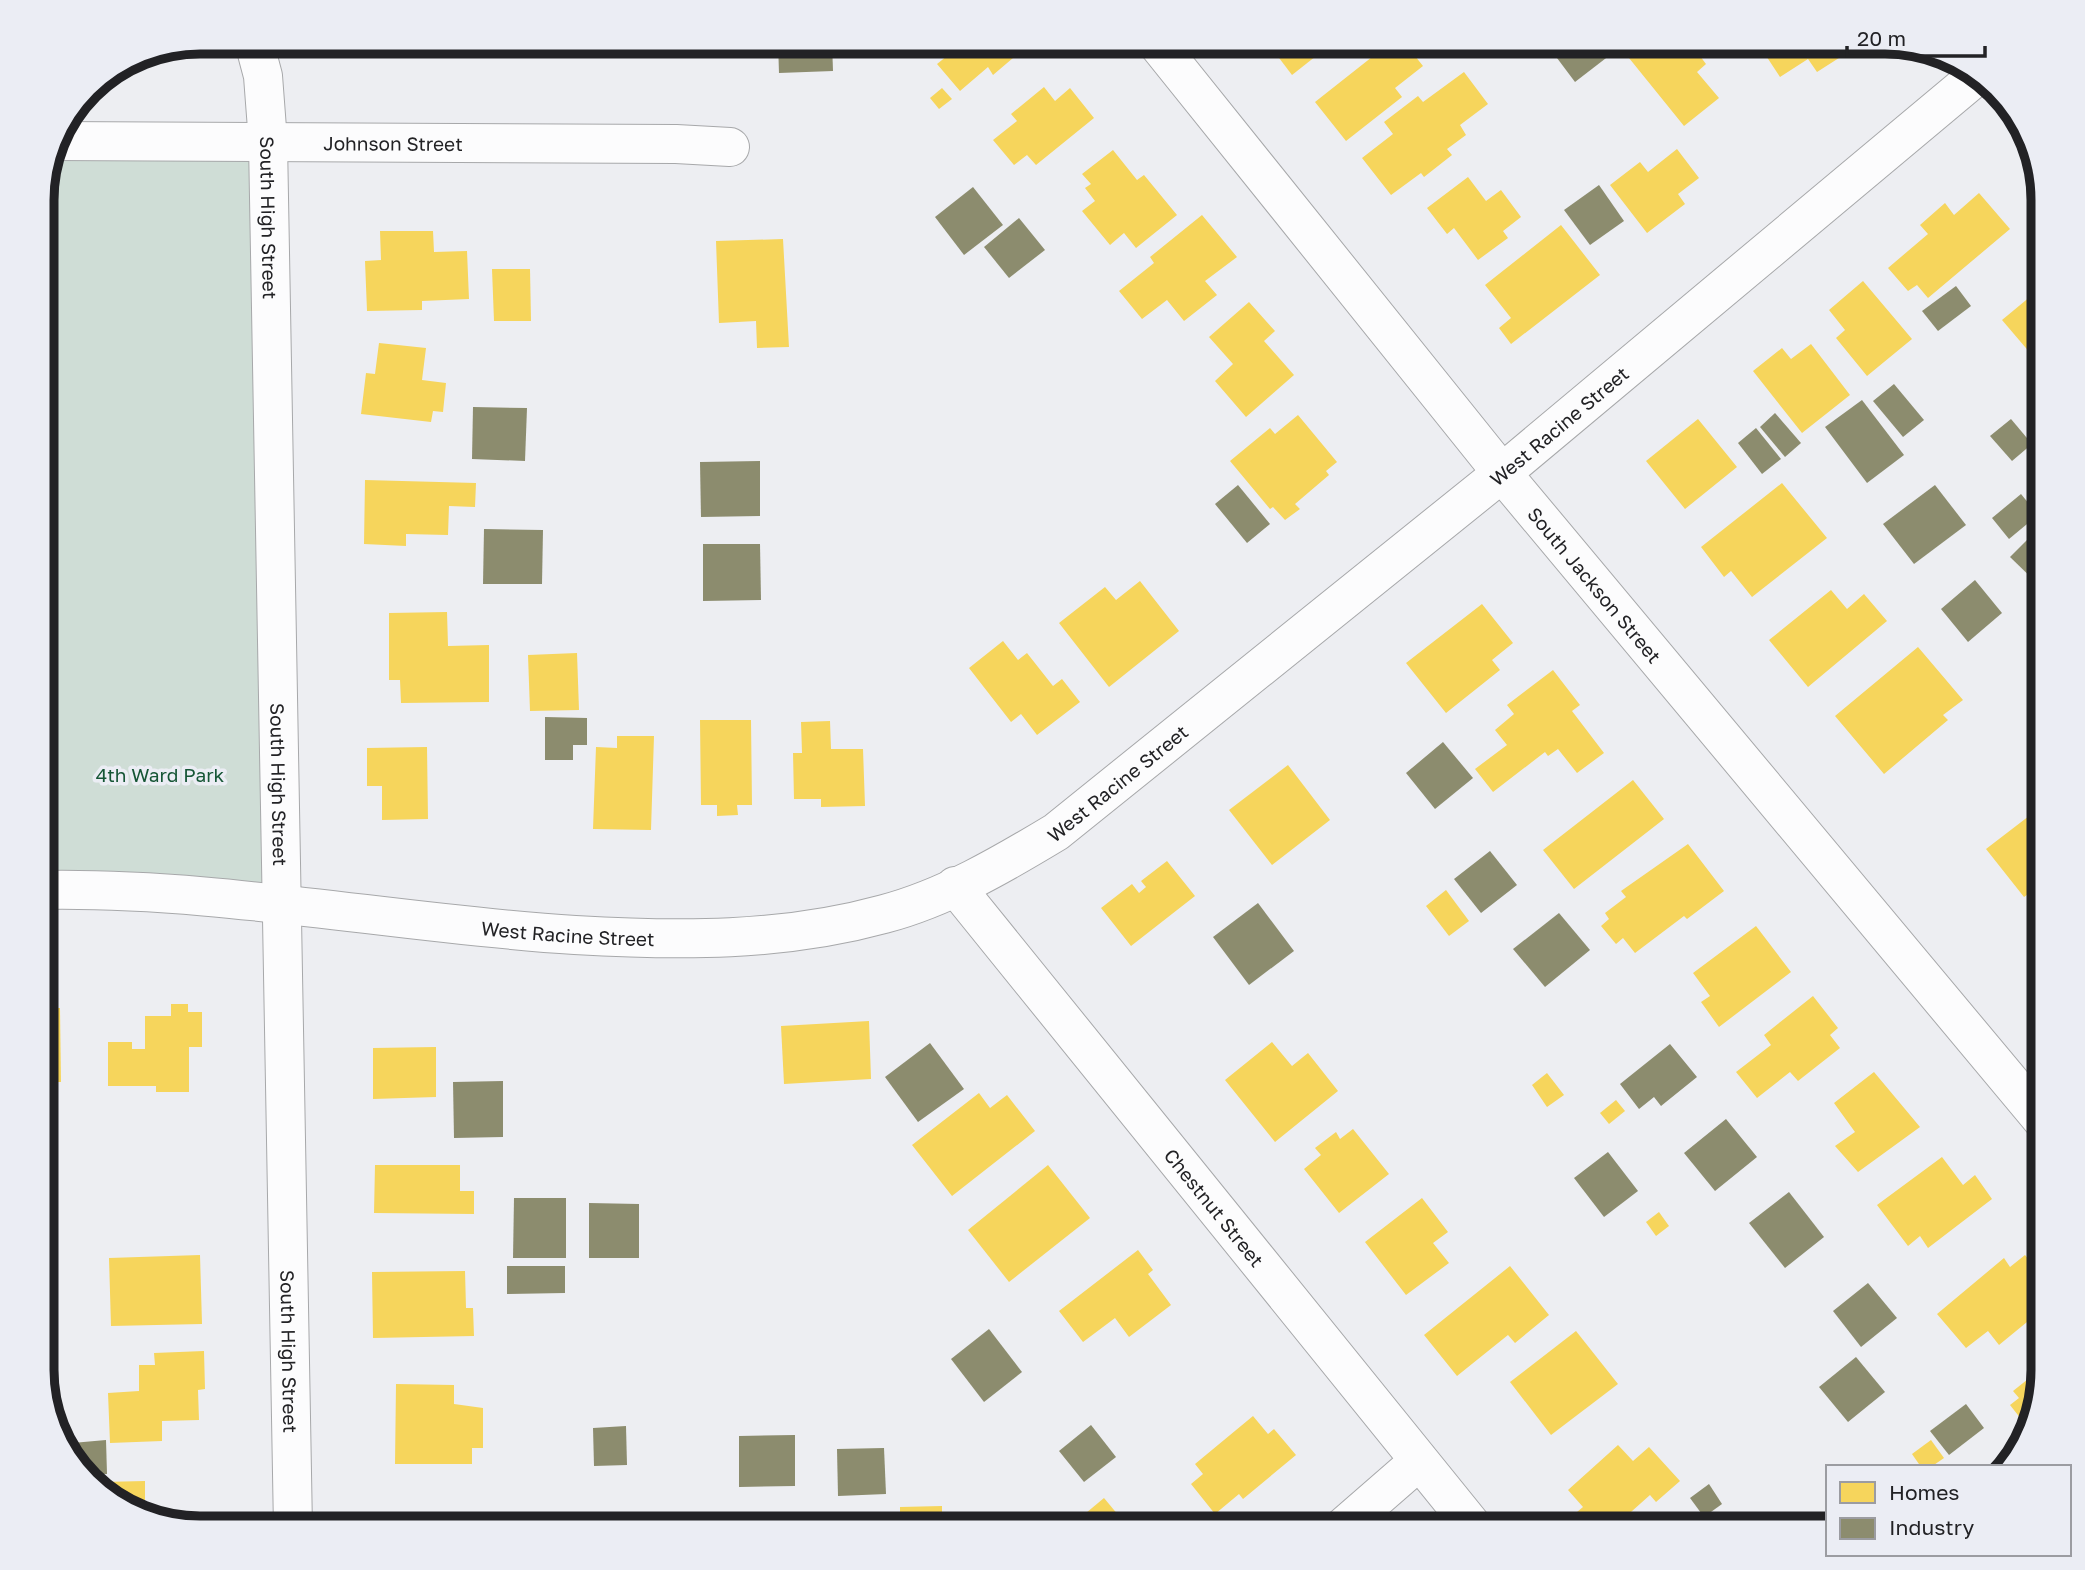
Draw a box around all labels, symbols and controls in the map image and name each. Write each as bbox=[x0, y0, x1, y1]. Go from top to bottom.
scale bar bbox=[1847, 14, 1985, 58]
text: 20 m bbox=[1857, 25, 1906, 51]
street label: Johnson Street bbox=[323, 131, 463, 154]
street label: South High Street bbox=[256, 136, 282, 299]
street label: West Racine Street bbox=[1485, 361, 1633, 490]
street label: South Jackson Street bbox=[1524, 502, 1667, 667]
street label: South High Street bbox=[267, 703, 293, 866]
street label: West Racine Street bbox=[1042, 719, 1192, 846]
park label: 4th Ward Park bbox=[96, 763, 225, 786]
street label: West Racine Street bbox=[480, 916, 655, 950]
street label: Chestnut Street bbox=[1160, 1143, 1269, 1271]
street label: South High Street bbox=[277, 1270, 303, 1433]
legend bbox=[1826, 1465, 2071, 1556]
text: Homes bbox=[1889, 1479, 1959, 1505]
text: Industry bbox=[1889, 1514, 1974, 1540]

